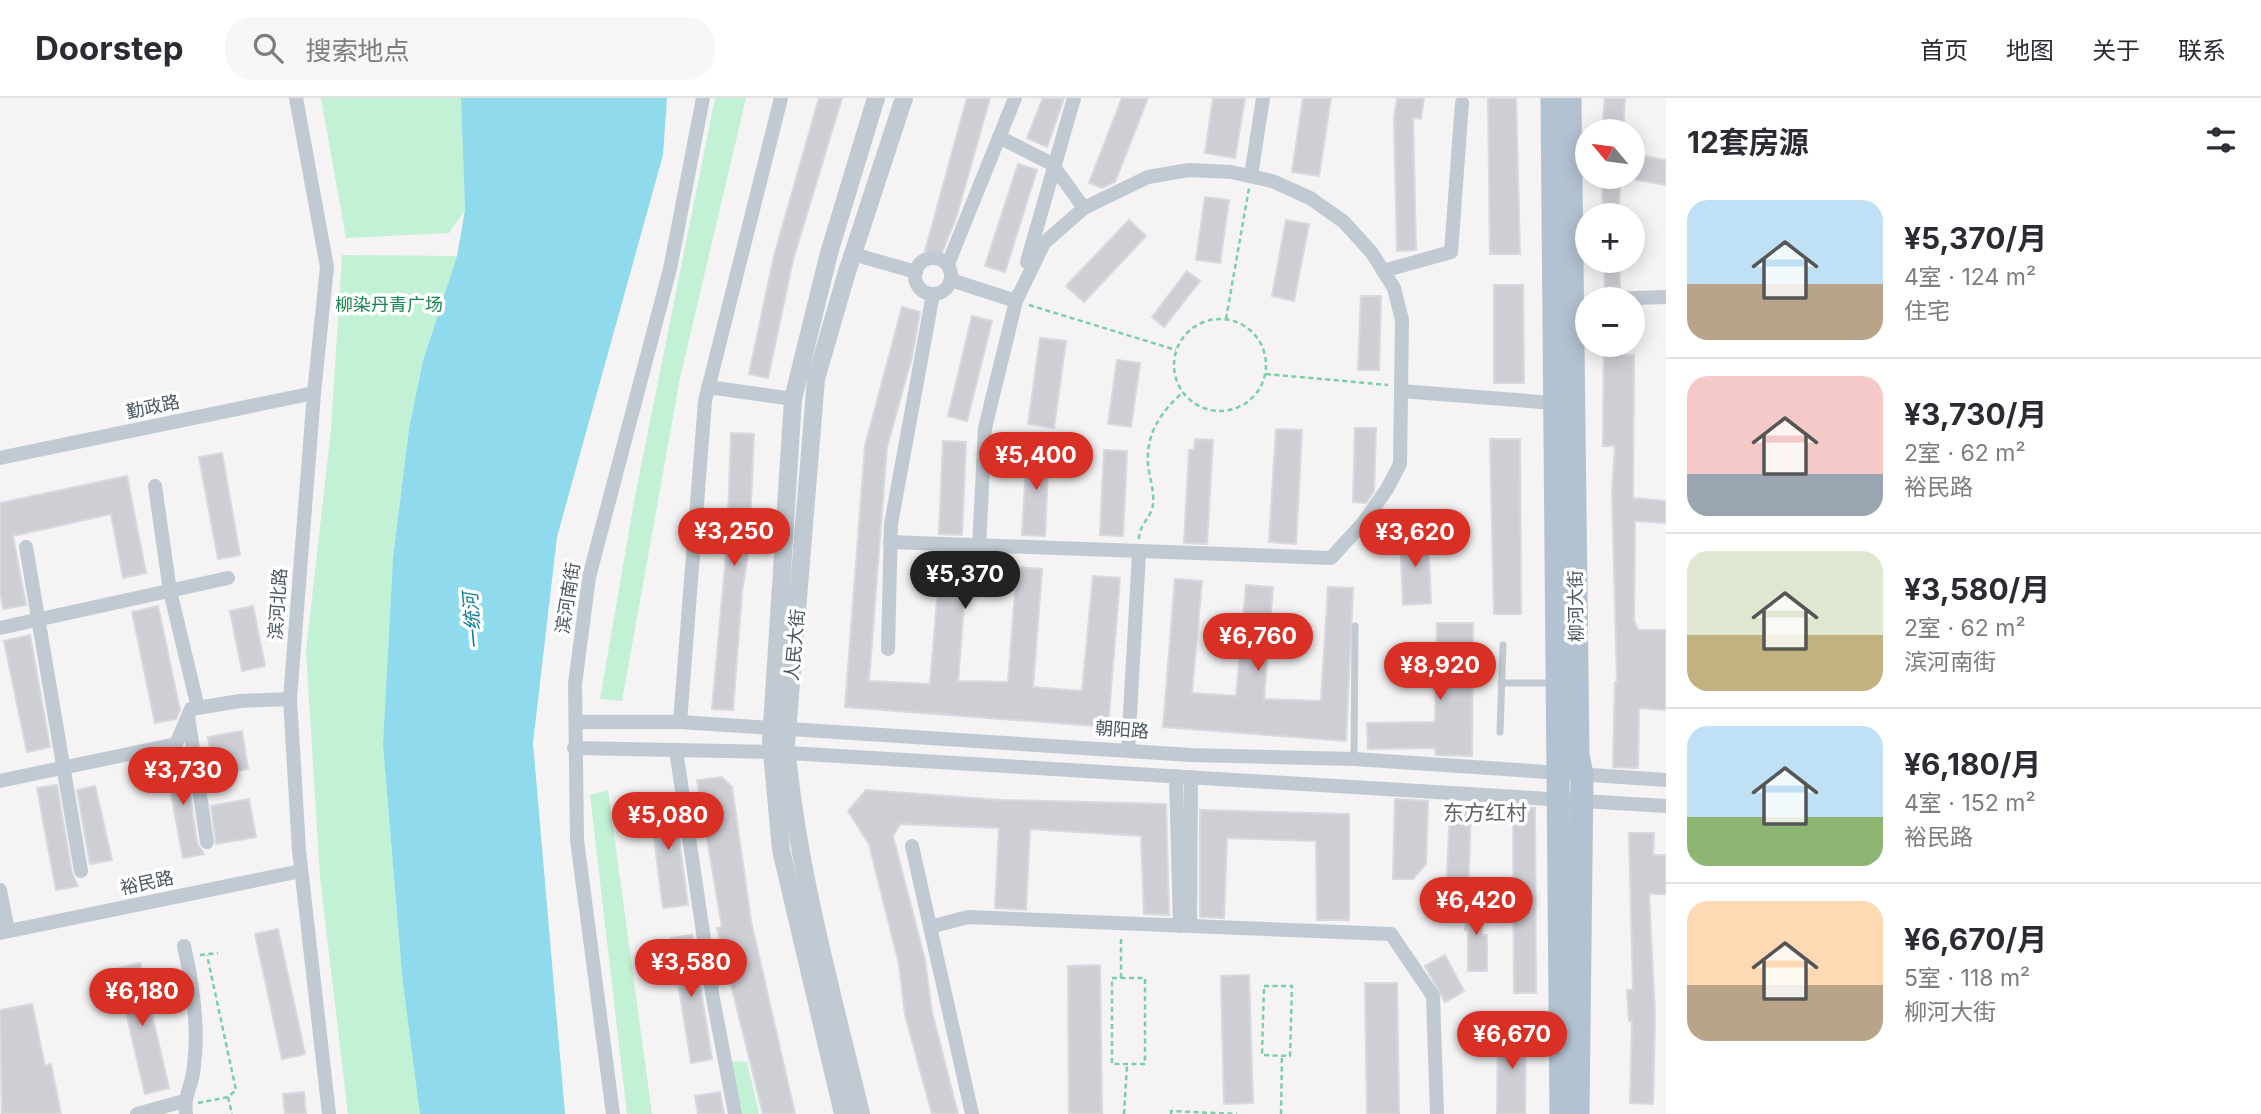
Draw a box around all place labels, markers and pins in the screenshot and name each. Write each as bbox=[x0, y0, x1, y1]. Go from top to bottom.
pin: ¥5,400 bbox=[979, 432, 1093, 492]
pin: ¥3,250 bbox=[677, 508, 791, 568]
pin: ¥3,620 bbox=[1358, 510, 1472, 569]
pin: ¥5,370 bbox=[908, 552, 1022, 611]
pin: ¥6,760 bbox=[1201, 614, 1315, 673]
pin: ¥8,920 bbox=[1383, 642, 1497, 702]
pin: ¥3,730 bbox=[126, 748, 240, 807]
pin: ¥5,080 bbox=[611, 792, 725, 852]
pin: ¥6,420 bbox=[1419, 878, 1533, 937]
pin: ¥3,580 bbox=[634, 940, 748, 999]
pin: ¥6,180 bbox=[85, 968, 199, 1028]
pin: ¥6,670 bbox=[1455, 1012, 1569, 1071]

